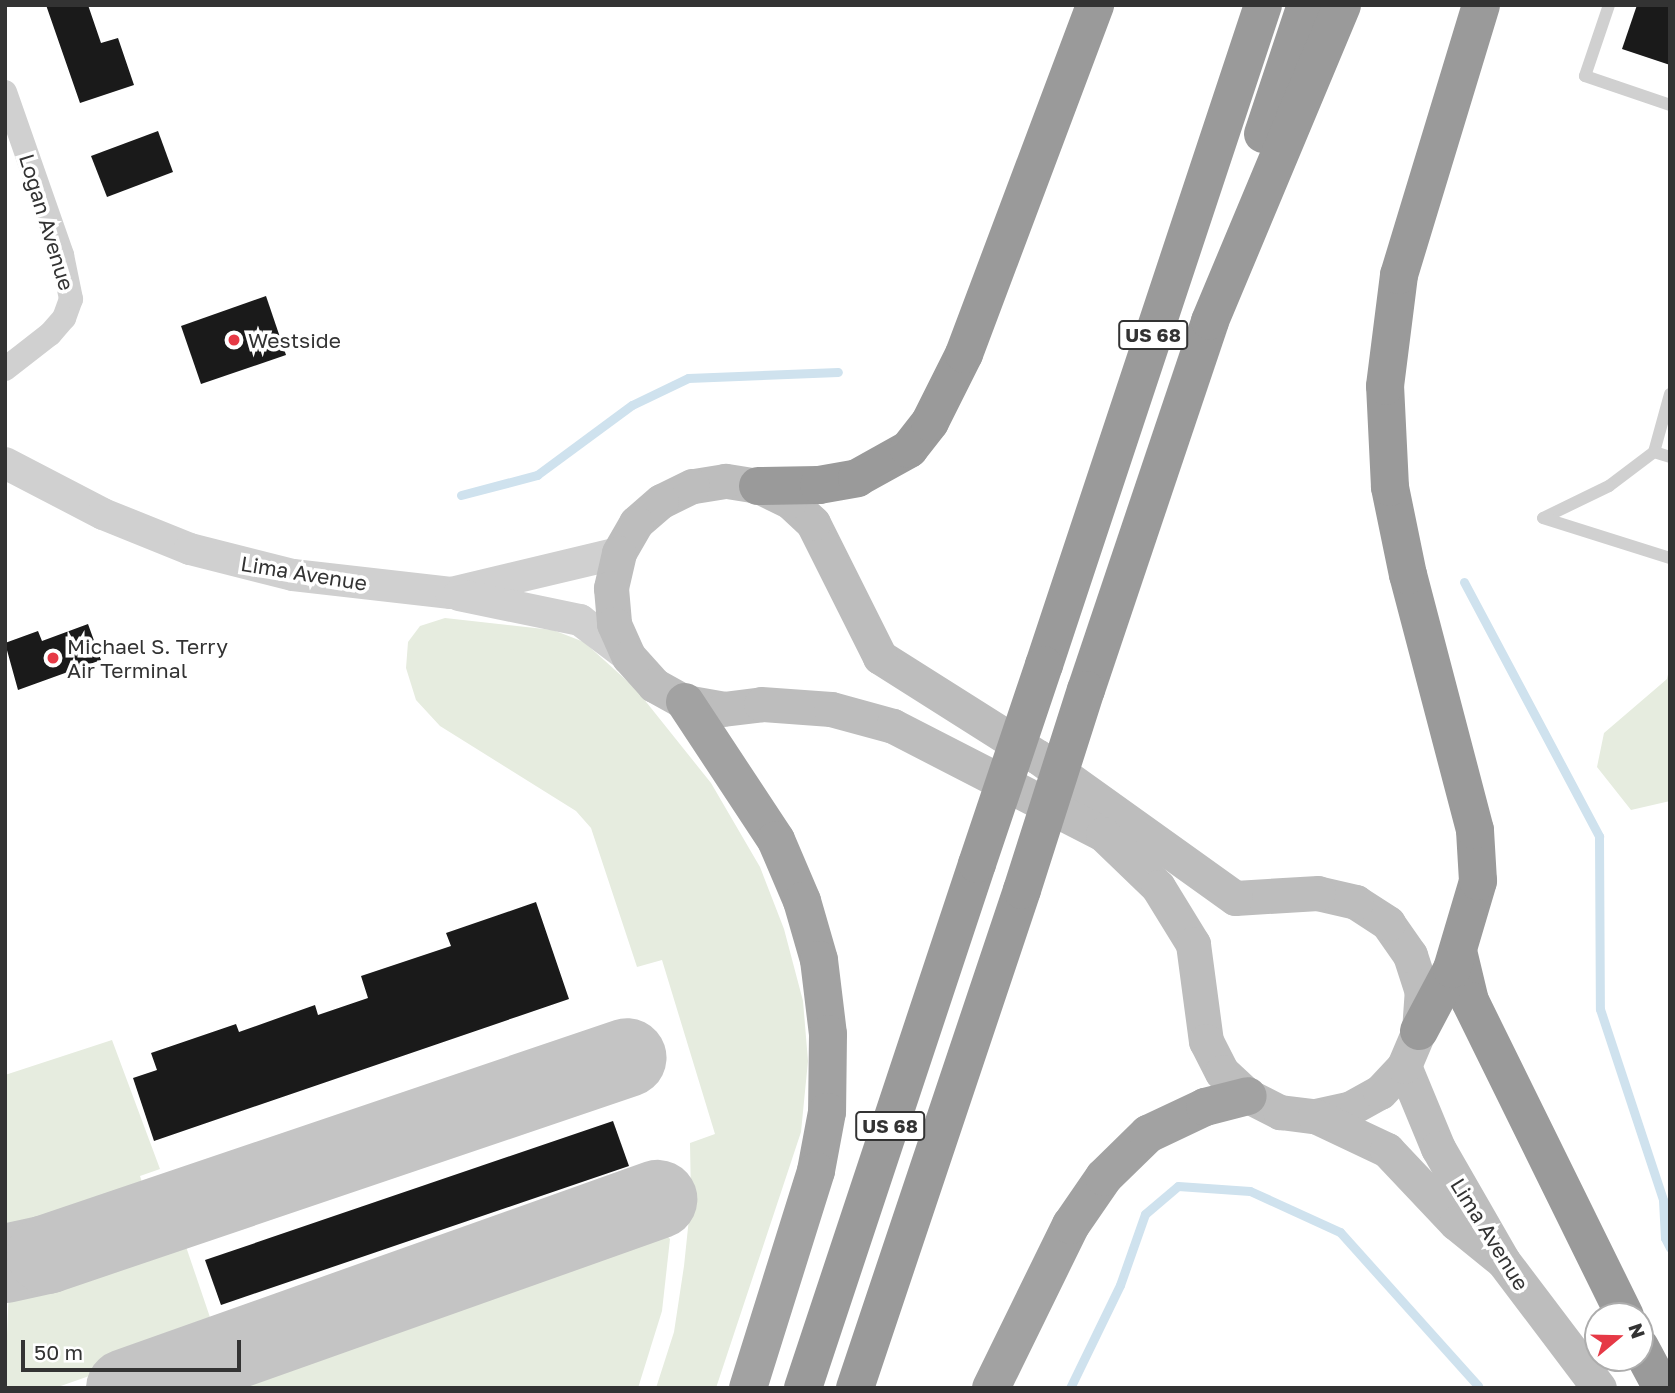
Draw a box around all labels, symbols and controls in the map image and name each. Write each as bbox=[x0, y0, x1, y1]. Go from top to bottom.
street label: Logan Avenue bbox=[14, 151, 80, 293]
road number: US 68 bbox=[1118, 320, 1188, 350]
place label: Westside bbox=[248, 327, 341, 353]
marker: Westside bbox=[226, 332, 242, 348]
street label: Lima Avenue bbox=[239, 551, 369, 595]
place label: Michael S. Terry Air Terminal bbox=[67, 633, 228, 683]
marker: Michael S. Terry Air Terminal bbox=[45, 650, 61, 666]
road number: US 68 bbox=[855, 1110, 925, 1142]
street label: Lima Avenue bbox=[1446, 1173, 1534, 1295]
north arrow bbox=[1584, 1302, 1654, 1372]
text: N bbox=[1624, 1320, 1651, 1341]
scale bar bbox=[24, 1326, 245, 1370]
text: 50 m bbox=[34, 1339, 83, 1365]

